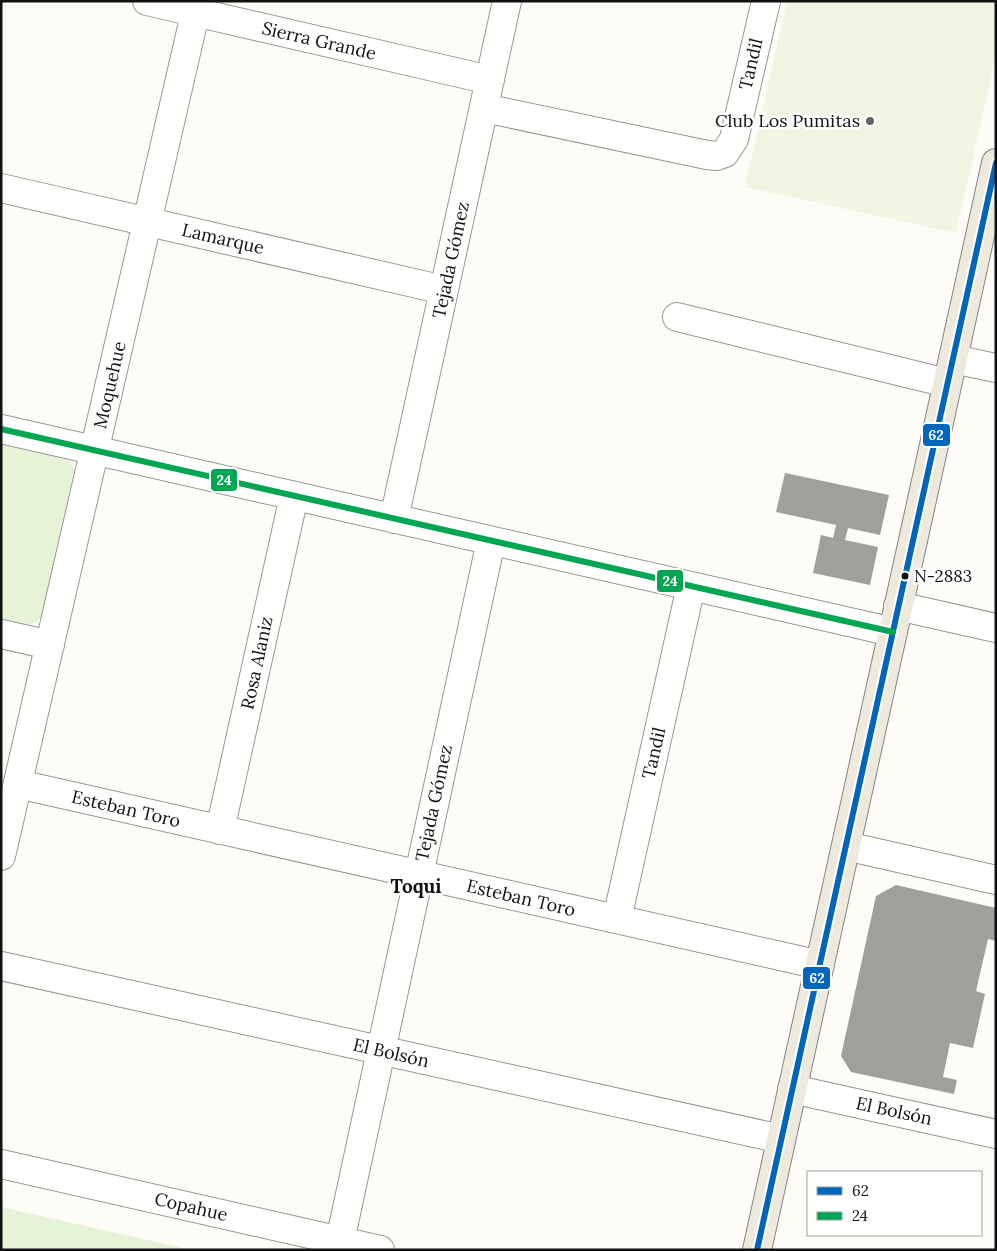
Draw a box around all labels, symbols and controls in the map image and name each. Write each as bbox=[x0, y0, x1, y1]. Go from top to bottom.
street label: Sierra Grande bbox=[260, 16, 379, 65]
street label: Tandil bbox=[733, 36, 768, 92]
place label: Club Los Pumitas bbox=[715, 109, 860, 132]
marker: Club Los Pumitas bbox=[864, 115, 876, 127]
street label: Tejada Gómez bbox=[427, 200, 474, 320]
street label: Lamarque bbox=[180, 218, 267, 259]
street label: Moquehue bbox=[88, 339, 131, 431]
line badge: 62 bbox=[922, 423, 951, 447]
text: 62 bbox=[928, 426, 944, 444]
line badge: 24 bbox=[210, 468, 238, 492]
text: 24 bbox=[216, 471, 232, 489]
place label: N-2883 bbox=[914, 565, 972, 587]
line badge: 24 bbox=[656, 569, 684, 593]
marker: N-2883 bbox=[900, 571, 910, 581]
text: 24 bbox=[662, 572, 678, 590]
street label: Rosa Alaniz bbox=[235, 614, 278, 712]
street label: Tandil bbox=[636, 725, 671, 781]
street label: Tejada Gómez bbox=[410, 743, 457, 863]
street label: Esteban Toro bbox=[69, 785, 183, 832]
district label: Toqui bbox=[391, 874, 441, 898]
street label: Esteban Toro bbox=[464, 874, 578, 921]
line badge: 62 bbox=[802, 966, 831, 990]
text: 62 bbox=[809, 969, 825, 987]
street label: El Bolsón bbox=[351, 1033, 431, 1072]
street label: El Bolsón bbox=[854, 1091, 934, 1130]
legend bbox=[807, 1171, 982, 1236]
text: 62 bbox=[852, 1181, 869, 1200]
street label: Copahue bbox=[152, 1187, 230, 1226]
text: 24 bbox=[852, 1206, 868, 1225]

